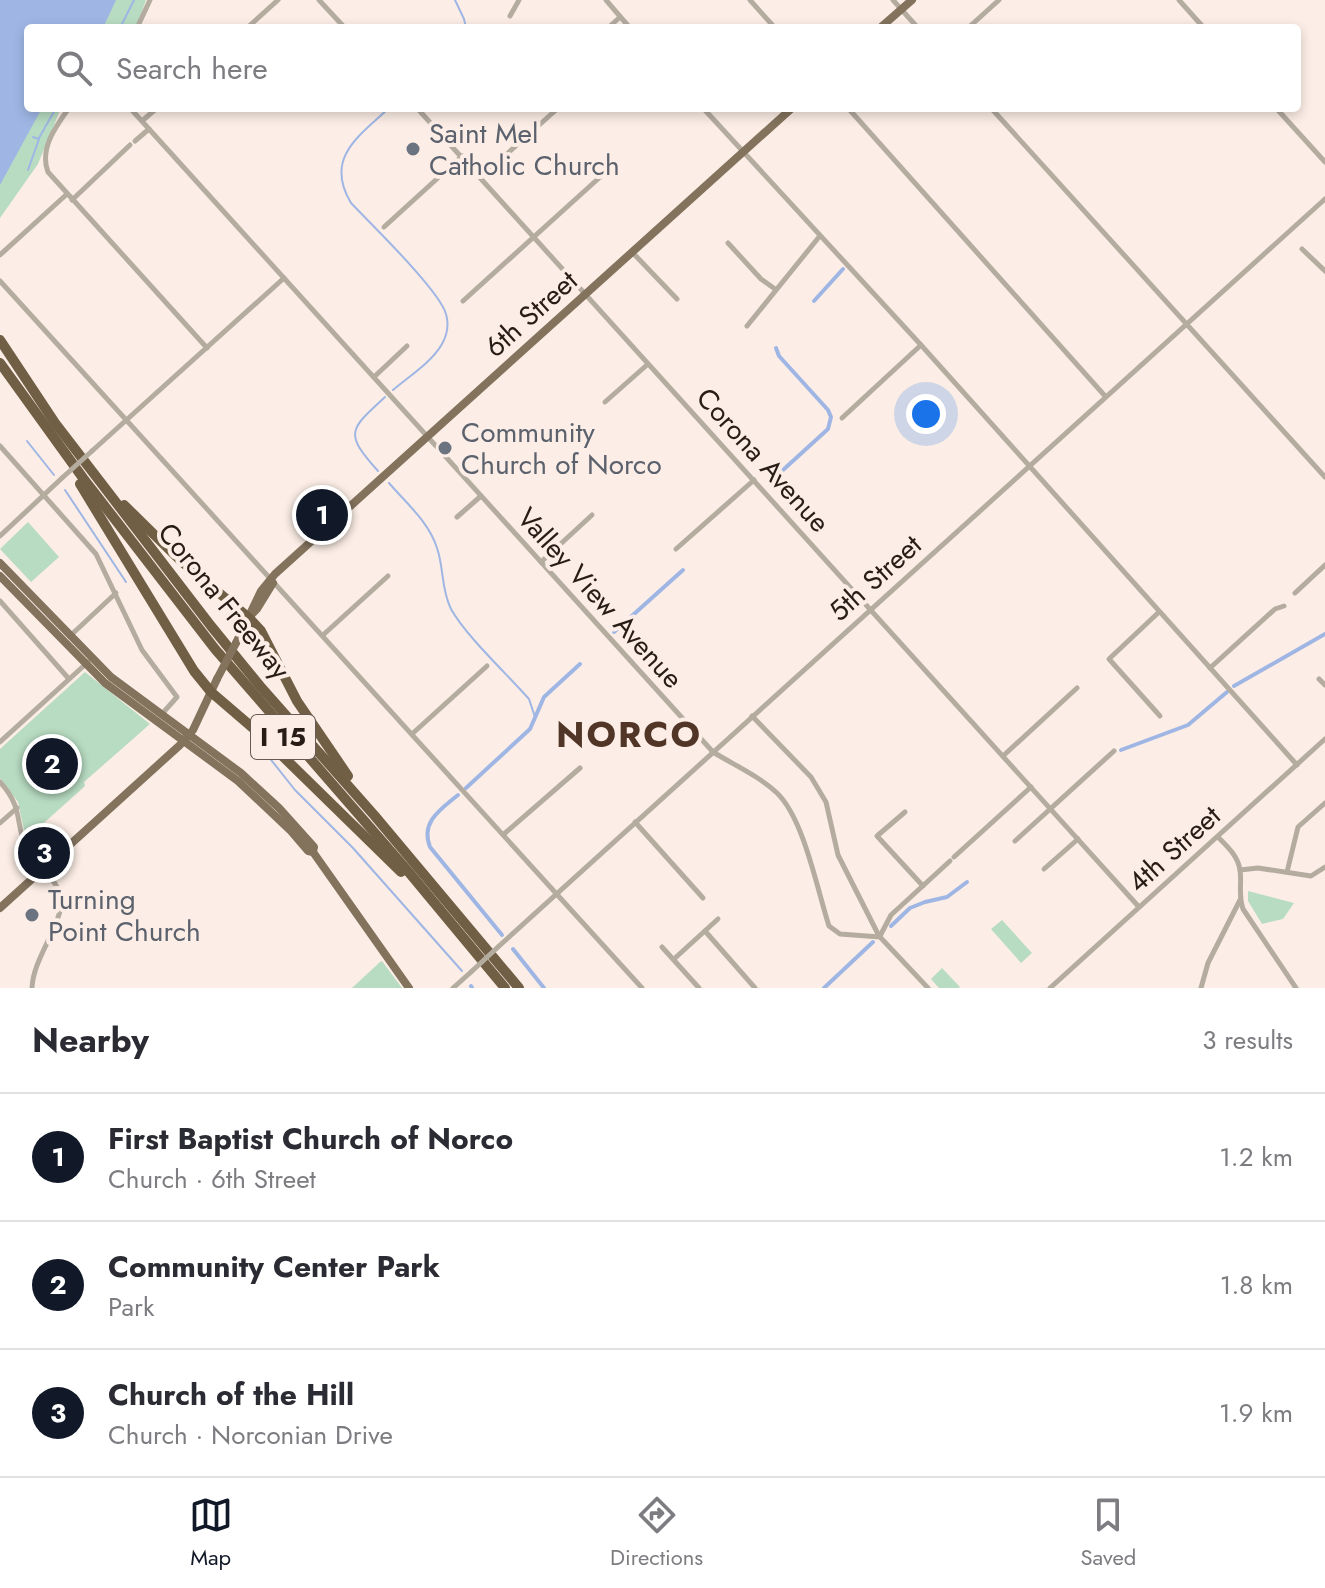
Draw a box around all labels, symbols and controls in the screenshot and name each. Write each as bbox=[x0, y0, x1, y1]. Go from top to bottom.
search box bbox=[24, 24, 1301, 112]
icon: search bbox=[52, 46, 96, 90]
text: Search here bbox=[116, 47, 268, 90]
place label: Saint Mel Catholic Church bbox=[429, 113, 620, 186]
marker: Saint Mel Catholic Church bbox=[404, 140, 422, 158]
street label: 6th Street bbox=[475, 261, 587, 367]
street label: Corona Avenue bbox=[687, 378, 839, 542]
your location bbox=[906, 394, 946, 434]
place label: Community Church of Norco bbox=[461, 412, 662, 485]
marker: Community Church of Norco bbox=[436, 439, 454, 457]
pin: 1 bbox=[296, 485, 348, 545]
street label: Valley View Avenue bbox=[507, 498, 693, 698]
street label: Corona Freeway bbox=[148, 514, 301, 689]
street label: 5th Street bbox=[820, 525, 931, 631]
district label: NORCO bbox=[556, 708, 702, 760]
road number: I 15 bbox=[251, 715, 315, 759]
pin: 2 bbox=[26, 734, 78, 794]
street label: 4th Street bbox=[1118, 796, 1230, 902]
pin: 3 bbox=[18, 823, 70, 883]
place label: Turning Point Church bbox=[48, 879, 201, 952]
marker: Turning Point Church bbox=[23, 906, 41, 924]
text: Nearby bbox=[32, 1016, 149, 1065]
text: 3 results bbox=[1202, 1021, 1293, 1059]
text: First Baptist Church of Norco bbox=[108, 1117, 513, 1160]
text: 1 bbox=[51, 1138, 65, 1176]
text: 1.2 km bbox=[1219, 1138, 1293, 1176]
text: Church · 6th Street bbox=[108, 1160, 316, 1198]
text: Community Center Park bbox=[108, 1245, 440, 1288]
text: 2 bbox=[49, 1266, 67, 1304]
text: 1.8 km bbox=[1220, 1266, 1293, 1304]
text: Park bbox=[108, 1288, 154, 1326]
text: Church of the Hill bbox=[108, 1373, 354, 1416]
text: 3 bbox=[50, 1394, 66, 1432]
text: 1.9 km bbox=[1219, 1394, 1293, 1432]
text: Church · Norconian Drive bbox=[108, 1416, 393, 1454]
tab: Map bbox=[189, 1493, 233, 1573]
tab: Directions bbox=[610, 1493, 703, 1573]
tab: Saved bbox=[1081, 1493, 1136, 1573]

